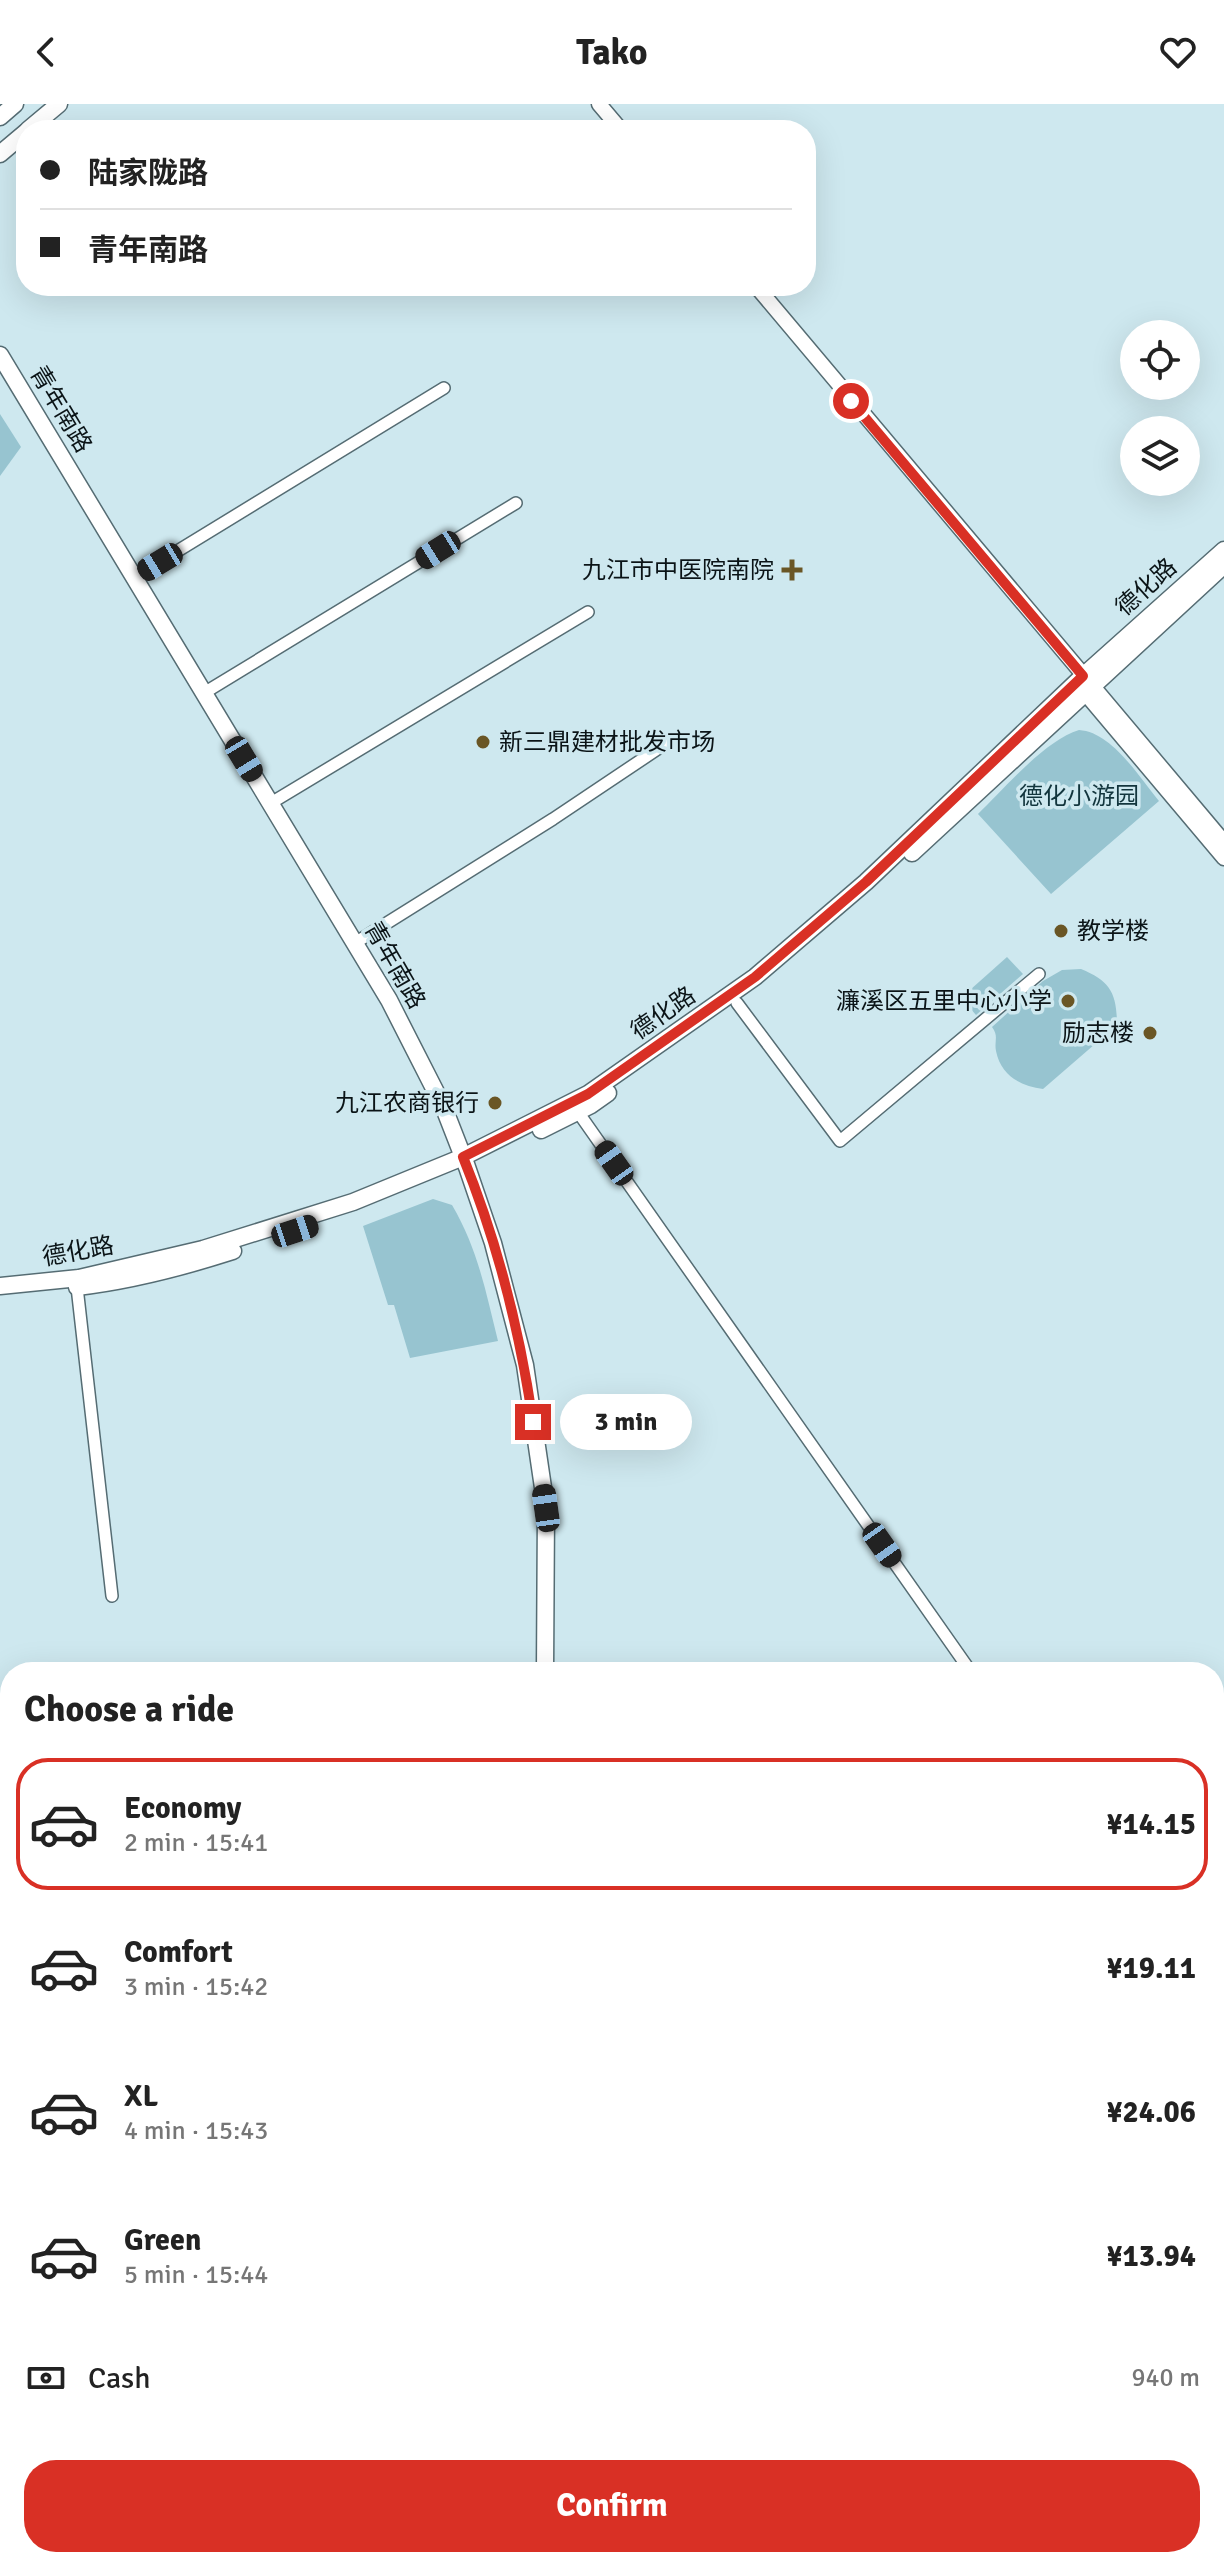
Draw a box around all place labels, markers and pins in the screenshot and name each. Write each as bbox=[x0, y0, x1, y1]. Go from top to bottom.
place label: 九江市中医院南院 bbox=[582, 555, 774, 585]
marker: 九江市中医院南院 bbox=[781, 559, 803, 581]
place label: 新三鼎建材批发市场 bbox=[499, 727, 715, 757]
marker: 新三鼎建材批发市场 bbox=[474, 733, 492, 751]
place label: 教学楼 bbox=[1077, 916, 1149, 946]
marker: 教学楼 bbox=[1052, 922, 1070, 940]
place label: 濂溪区五里中心小学 bbox=[836, 986, 1052, 1016]
marker: 濂溪区五里中心小学 bbox=[1059, 992, 1077, 1010]
place label: 励志楼 bbox=[1062, 1018, 1134, 1048]
marker: 励志楼 bbox=[1141, 1024, 1159, 1042]
place label: 九江农商银行 bbox=[335, 1088, 479, 1118]
marker: 九江农商银行 bbox=[486, 1094, 504, 1112]

